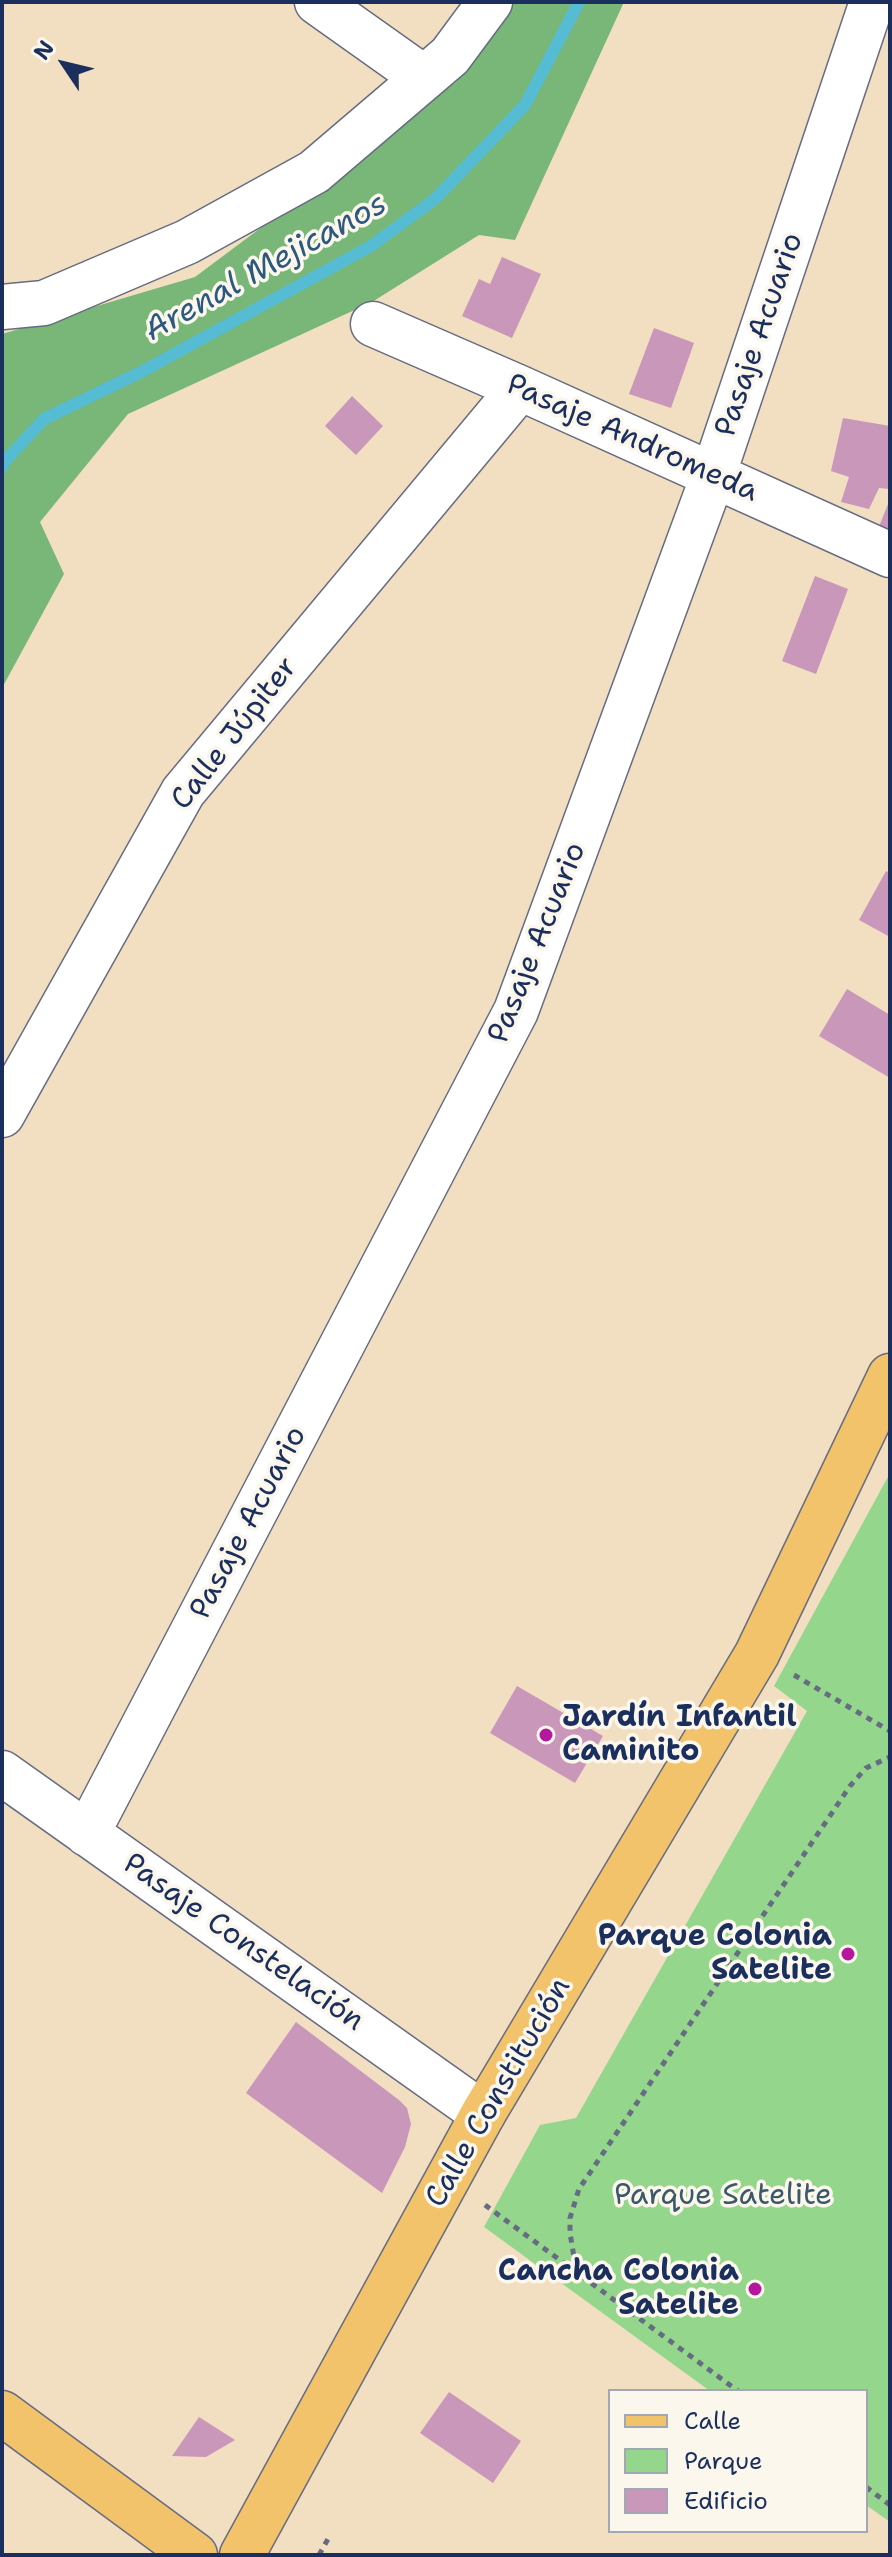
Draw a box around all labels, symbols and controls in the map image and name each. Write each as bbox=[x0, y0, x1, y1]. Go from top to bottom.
north arrow bbox=[24, 24, 104, 104]
text: N bbox=[27, 34, 61, 65]
water label: Arenal Mejicanos bbox=[138, 186, 394, 350]
street label: Pasaje Acuario bbox=[708, 228, 812, 442]
street label: Pasaje Andromeda bbox=[501, 367, 763, 511]
street label: Calle Júpiter bbox=[164, 650, 306, 818]
street label: Pasaje Acuario bbox=[481, 837, 595, 1049]
street label: Pasaje Acuario bbox=[183, 1420, 315, 1626]
place label: Jardín Infantil Caminito bbox=[562, 1700, 797, 1770]
marker: Jardín Infantil Caminito bbox=[537, 1726, 555, 1744]
street label: Pasaje Constelación bbox=[116, 1846, 370, 2040]
place label: Parque Colonia Satelite bbox=[598, 1919, 832, 1990]
marker: Parque Colonia Satelite bbox=[839, 1945, 857, 1963]
street label: Calle Constitución bbox=[419, 1972, 579, 2214]
park label: Parque Satelite bbox=[614, 2178, 832, 2214]
place label: Cancha Colonia Satelite bbox=[498, 2254, 739, 2324]
marker: Cancha Colonia Satelite bbox=[746, 2280, 764, 2298]
legend bbox=[608, 2389, 868, 2533]
text: Calle bbox=[684, 2405, 741, 2437]
text: Parque bbox=[684, 2445, 763, 2477]
text: Edificio bbox=[684, 2485, 768, 2517]

